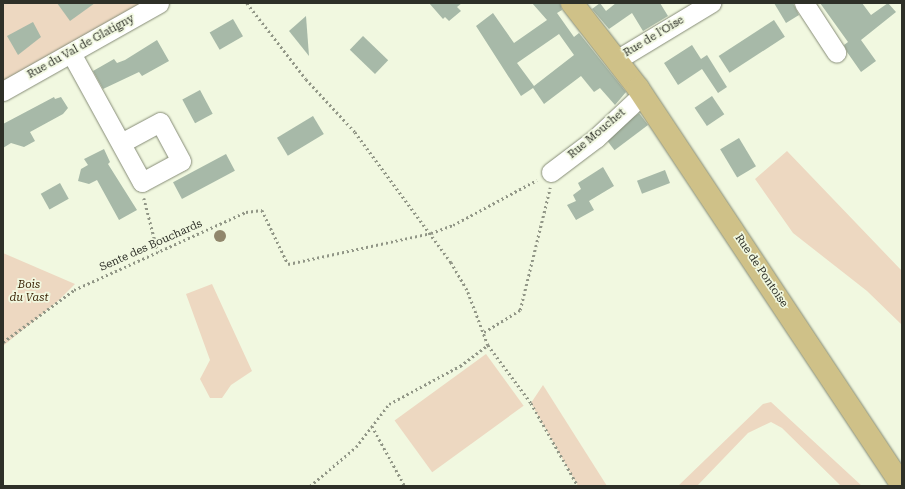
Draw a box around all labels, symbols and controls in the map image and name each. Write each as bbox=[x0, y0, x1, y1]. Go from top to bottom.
street label: Rue du Val de Glatigny bbox=[25, 12, 137, 82]
street label: Rue de l'Oise bbox=[621, 14, 687, 60]
street label: Rue Mouchet bbox=[566, 106, 628, 162]
street label: Sente des Bouchards bbox=[98, 217, 204, 275]
street label: Rue de Pontoise bbox=[732, 232, 790, 310]
park label: Bois du Vast bbox=[9, 279, 49, 305]

